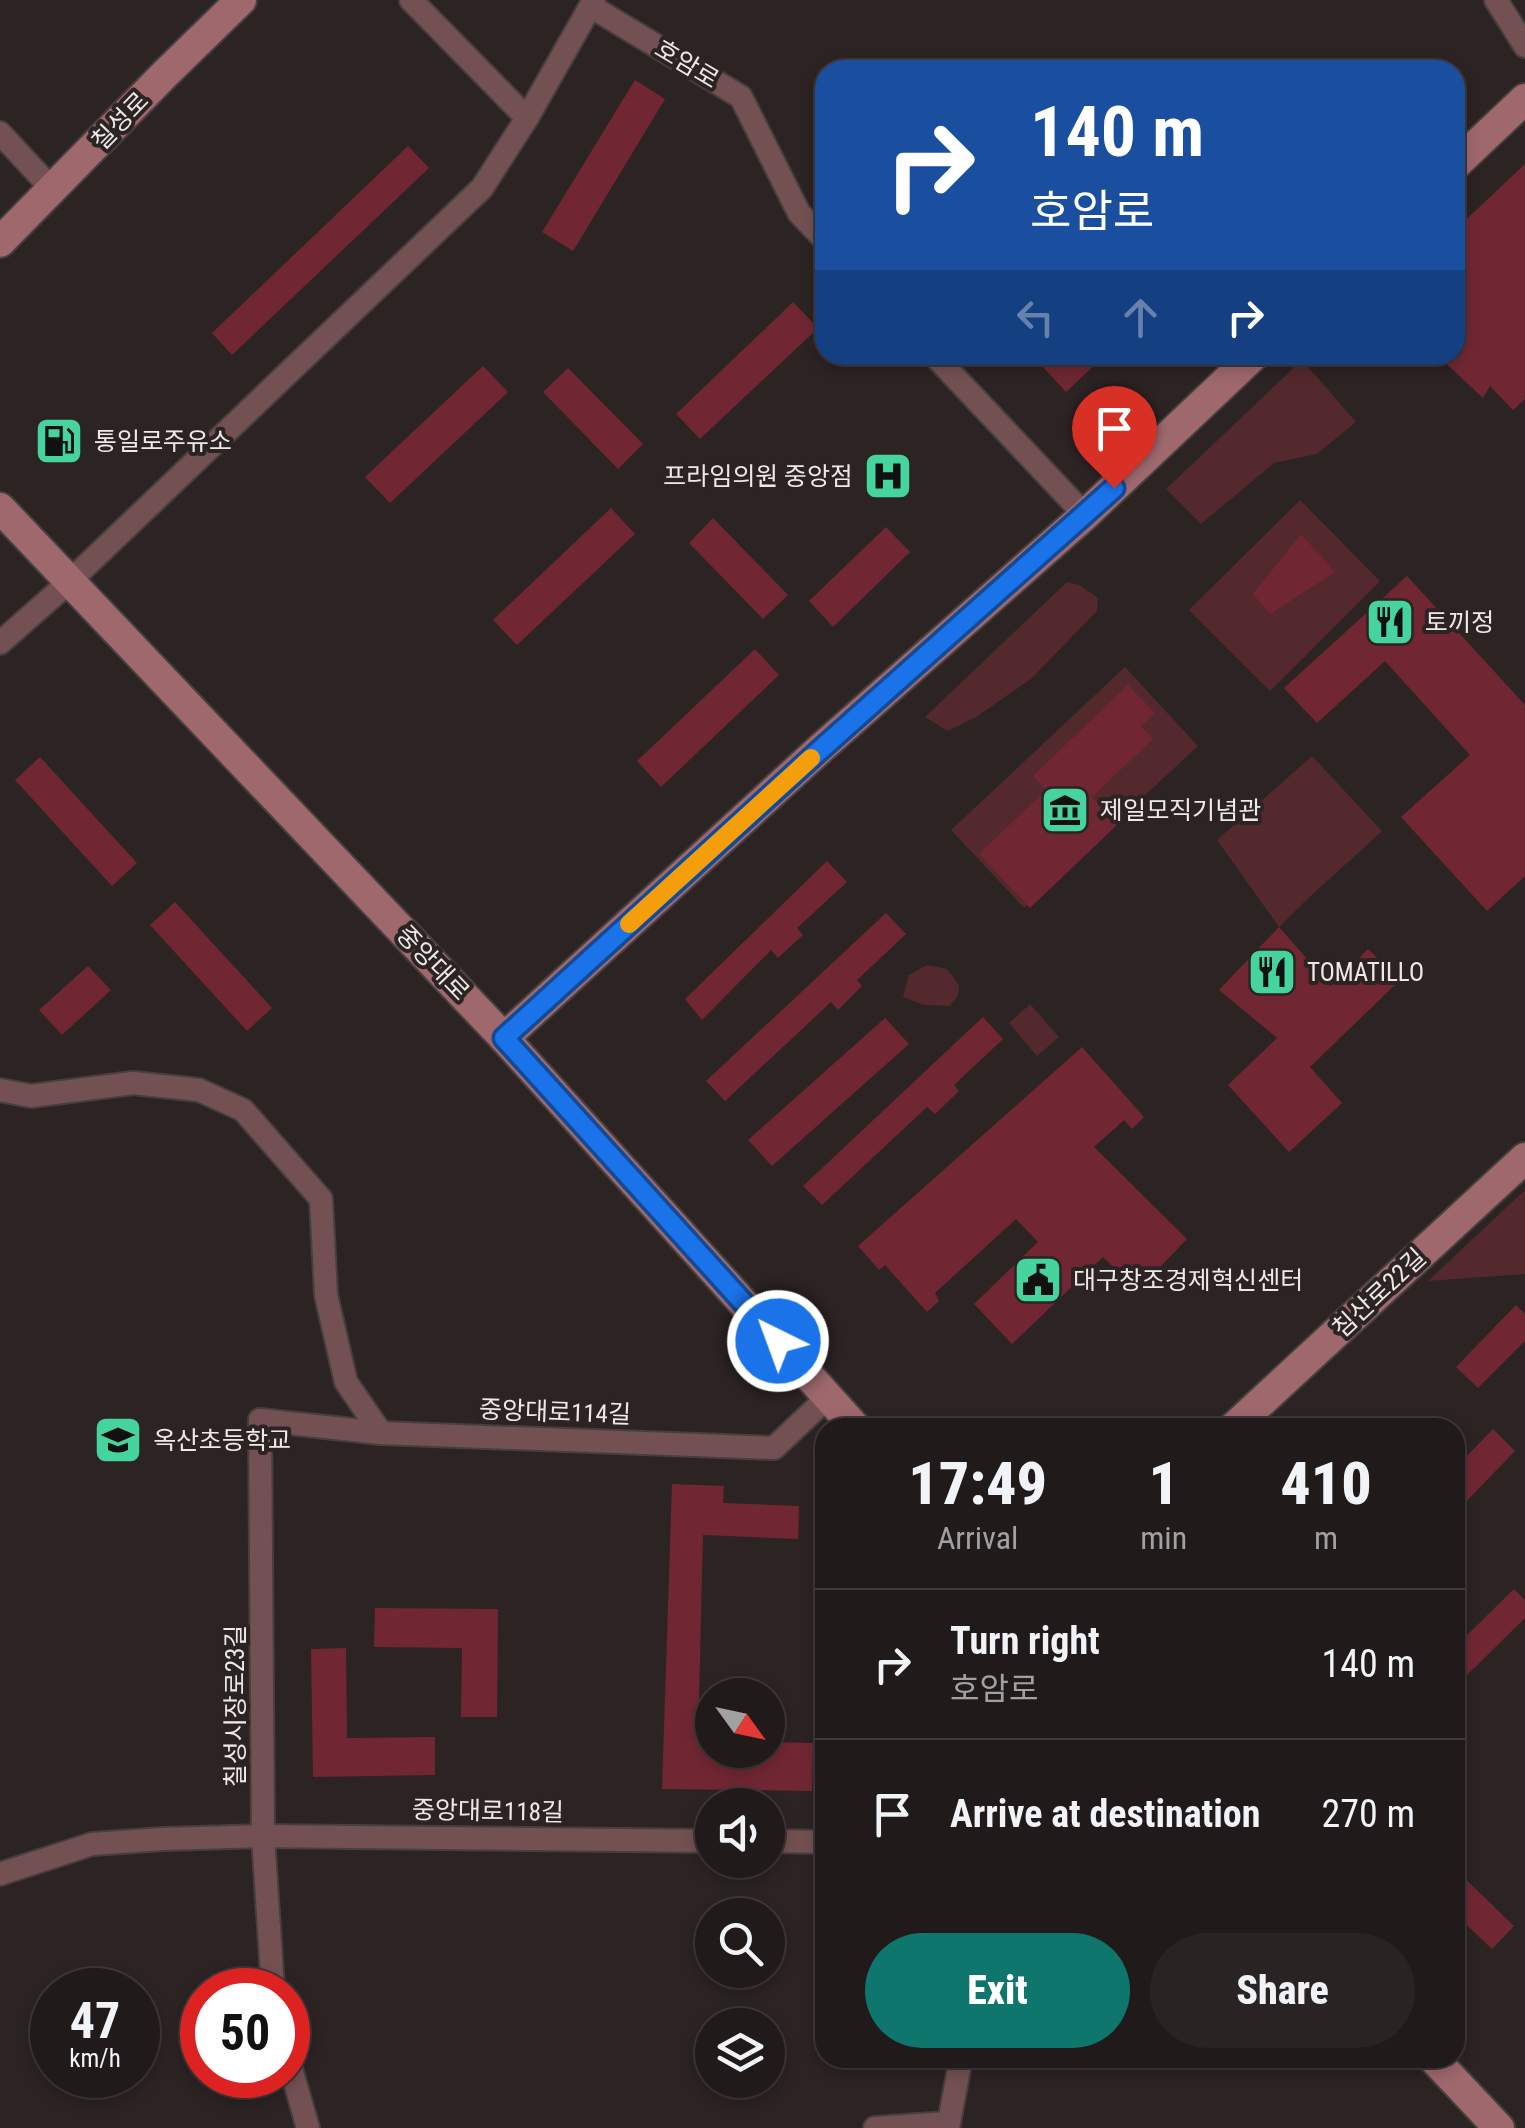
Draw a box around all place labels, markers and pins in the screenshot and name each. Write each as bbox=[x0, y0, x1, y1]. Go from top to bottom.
pin bbox=[1072, 386, 1157, 489]
fuel station icon: 통일로주유소 bbox=[33, 415, 85, 467]
place label: 통일로주유소 bbox=[94, 427, 232, 456]
hospital icon: 프라임의원 중앙점 bbox=[862, 450, 914, 502]
place label: 프라임의원 중앙점 bbox=[663, 462, 853, 491]
restaurant icon: 토끼정 bbox=[1364, 596, 1416, 648]
place label: 토끼정 bbox=[1425, 608, 1494, 637]
museum icon: 제일모직기념관 bbox=[1039, 784, 1091, 836]
place label: 제일모직기념관 bbox=[1100, 796, 1261, 825]
restaurant icon: TOMATILLO bbox=[1246, 946, 1298, 998]
place label: TOMATILLO bbox=[1307, 958, 1424, 987]
public building icon: 대구창조경제혁신센터 bbox=[1012, 1254, 1064, 1306]
place label: 대구창조경제혁신센터 bbox=[1073, 1266, 1303, 1295]
school or university icon: 옥산초등학교 bbox=[92, 1414, 144, 1466]
place label: 옥산초등학교 bbox=[153, 1426, 291, 1455]

